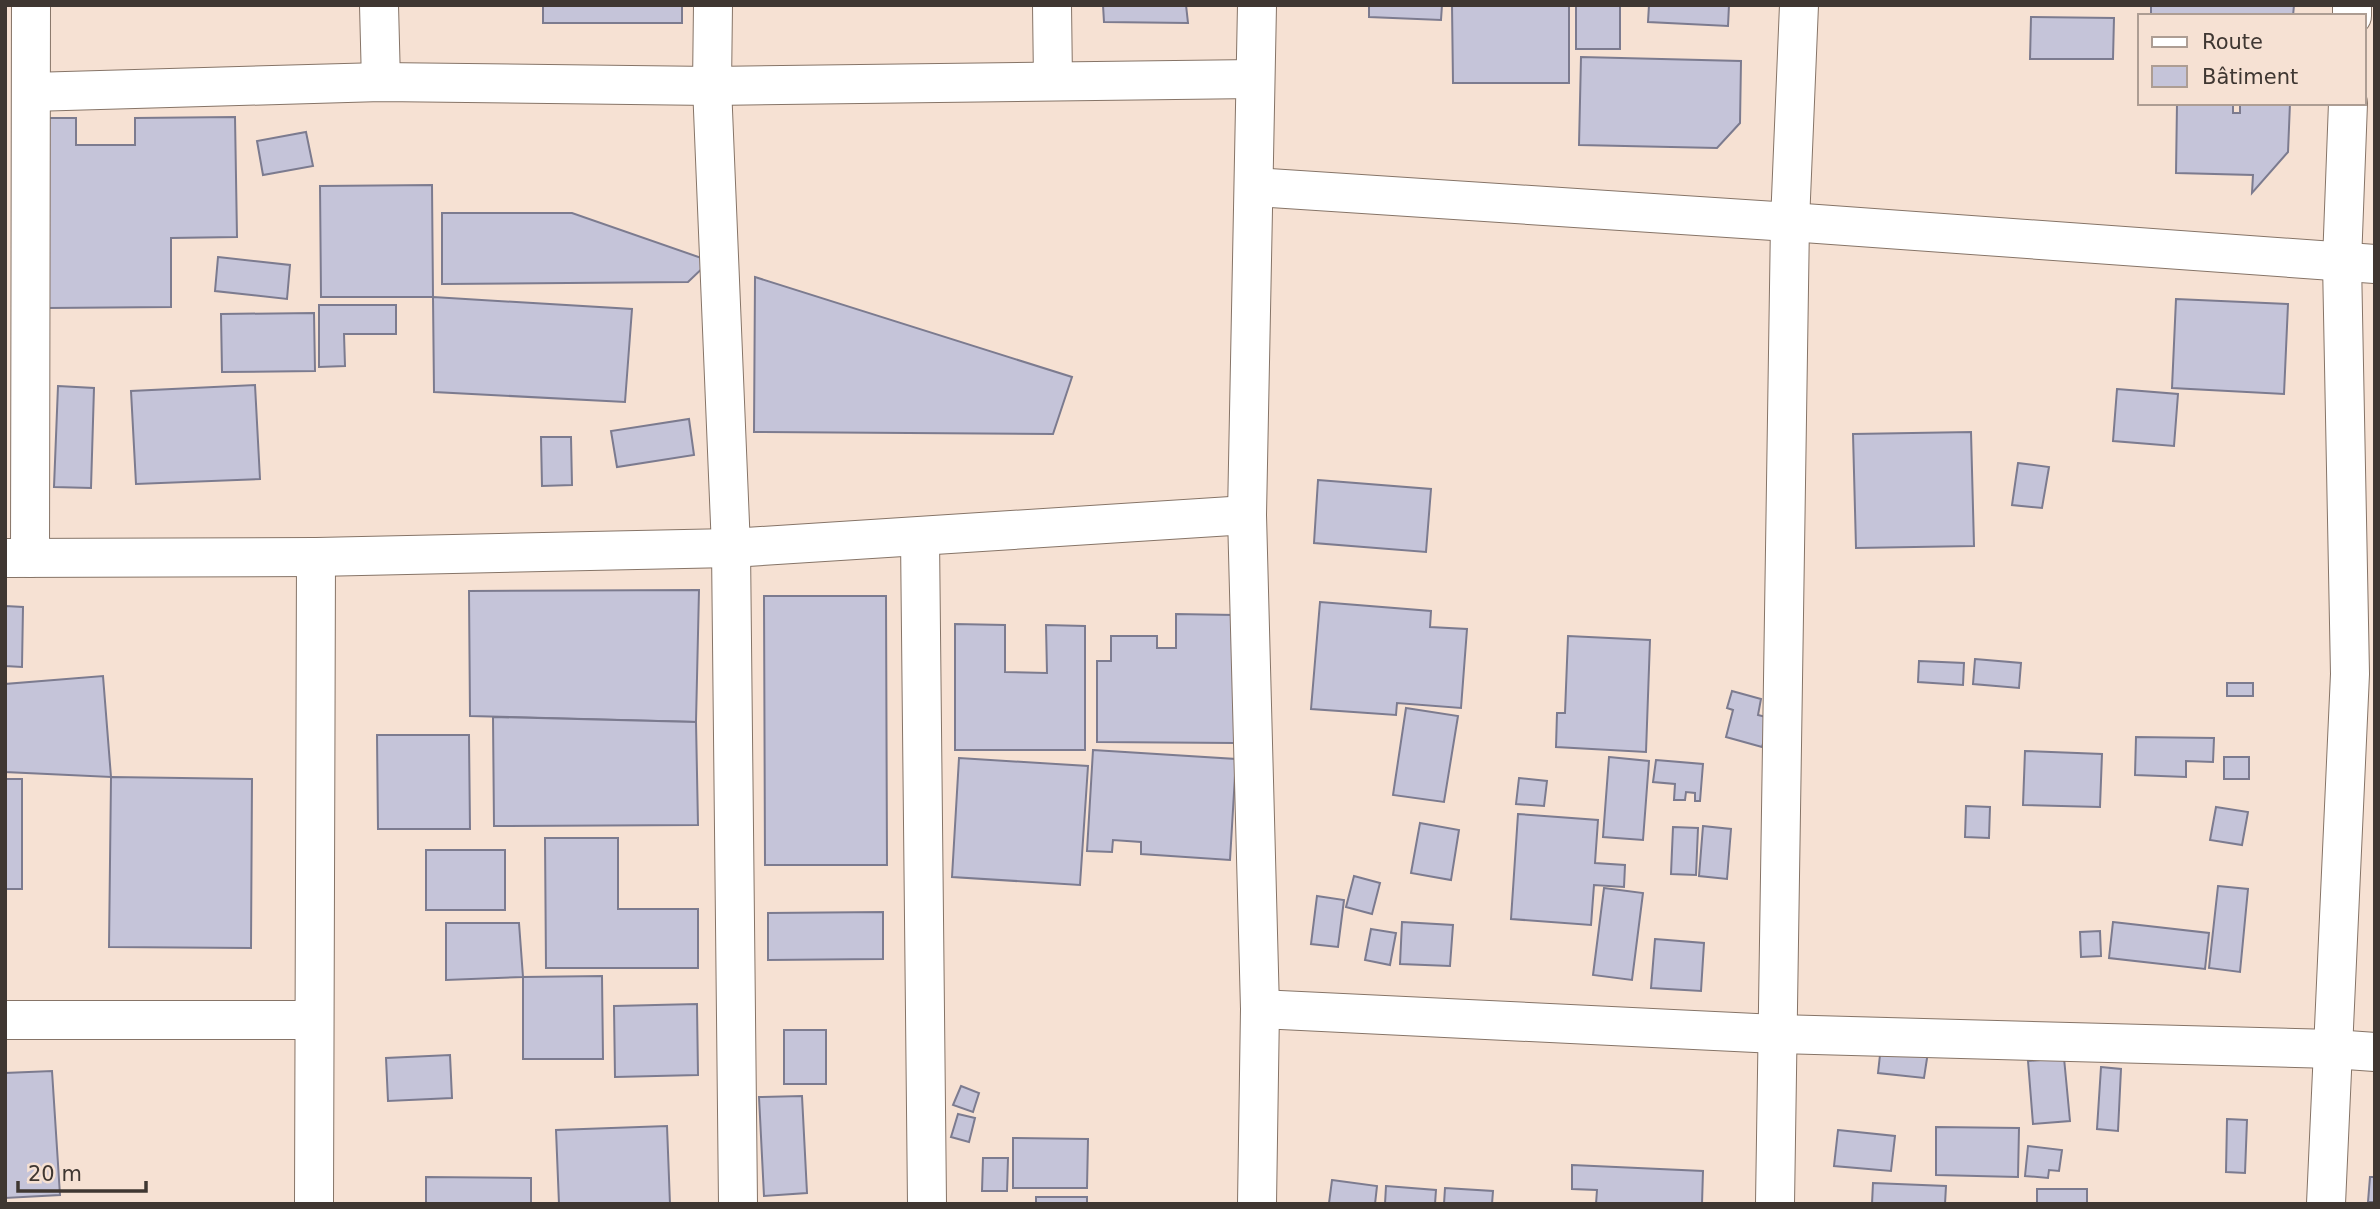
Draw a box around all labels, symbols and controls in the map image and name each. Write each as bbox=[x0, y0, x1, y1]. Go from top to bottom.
legend bbox=[2138, 14, 2366, 105]
text: Route bbox=[2202, 30, 2263, 54]
text: Bâtiment bbox=[2202, 65, 2298, 89]
scale bar bbox=[18, 1150, 145, 1194]
text: 20 m bbox=[28, 1162, 82, 1186]

